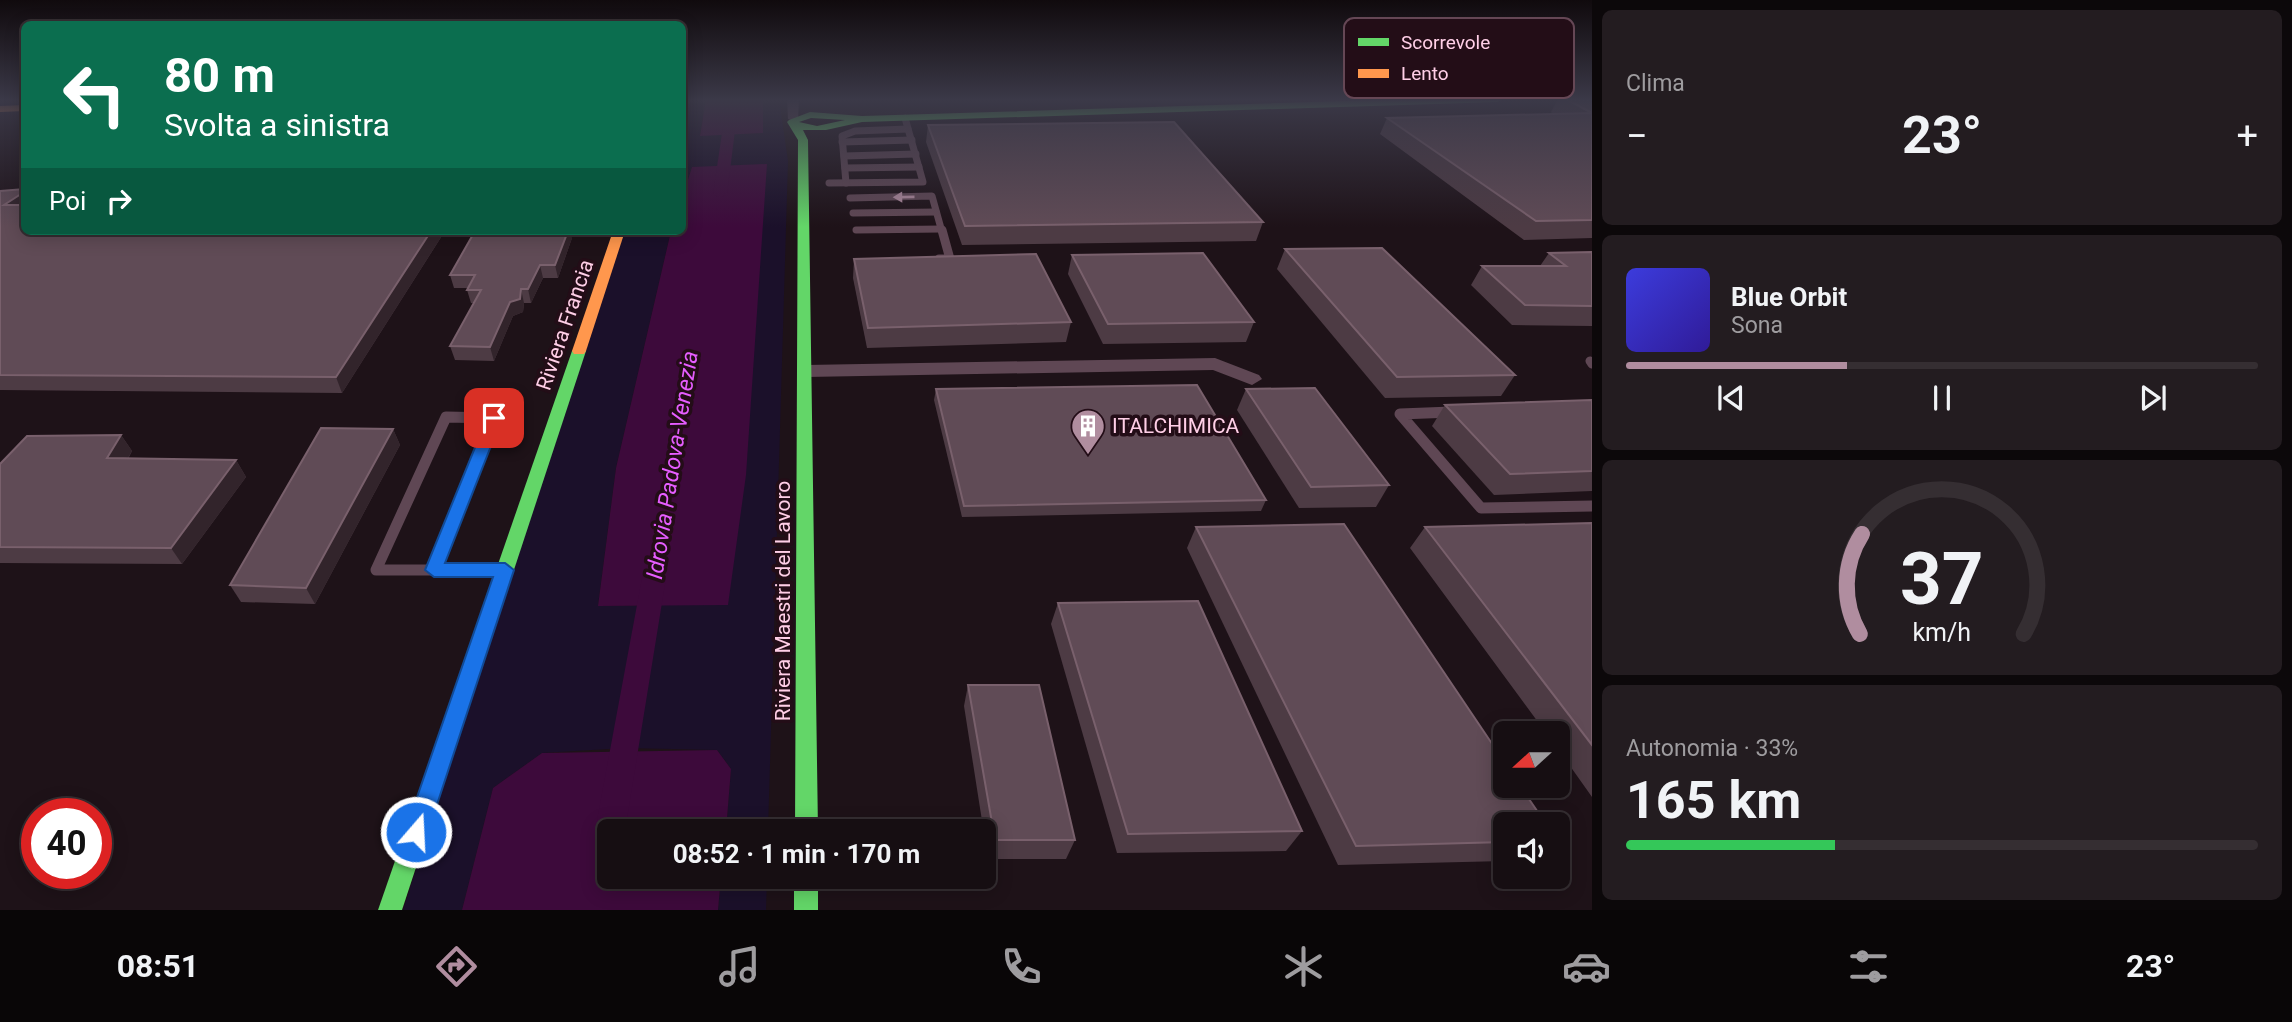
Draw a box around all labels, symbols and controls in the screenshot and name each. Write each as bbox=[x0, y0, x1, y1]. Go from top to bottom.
legend bbox=[1344, 18, 1574, 98]
text: Scorrevole bbox=[1401, 31, 1490, 54]
text: 80 m bbox=[164, 47, 275, 104]
icon: left bbox=[49, 49, 140, 140]
text: Lento bbox=[1401, 62, 1449, 85]
text: Clima bbox=[1626, 70, 1685, 97]
text: 23° bbox=[1902, 105, 1982, 166]
text: Svolta a sinistra bbox=[164, 106, 390, 144]
text: − bbox=[1626, 114, 1648, 158]
text: + bbox=[2236, 114, 2258, 158]
icon: right bbox=[100, 182, 138, 220]
text: Poi bbox=[49, 186, 86, 216]
one-way arrow bbox=[893, 191, 915, 203]
street label: Riviera Francia bbox=[531, 257, 599, 393]
text: Blue Orbit bbox=[1731, 282, 1847, 312]
text: Sona bbox=[1731, 312, 1783, 339]
water label: Idrovia Padova-Venezia bbox=[641, 349, 704, 581]
icon: previous bbox=[1712, 379, 1750, 417]
icon: pause bbox=[1923, 379, 1961, 417]
icon: next bbox=[2134, 379, 2172, 417]
pin bbox=[464, 388, 524, 448]
icon: arrive bbox=[475, 399, 513, 437]
building icon: ITALCHIMICA bbox=[1069, 407, 1107, 456]
place label: ITALCHIMICA bbox=[1112, 414, 1240, 438]
street label: Riviera Maestri del Lavoro bbox=[771, 481, 795, 721]
text: 37 bbox=[1900, 536, 1984, 622]
text: km/h bbox=[1913, 617, 1971, 646]
north arrow bbox=[1493, 721, 1570, 798]
map controls bbox=[1493, 721, 1570, 889]
text: Autonomia · 33% bbox=[1626, 735, 1798, 762]
text: 165 km bbox=[1626, 770, 1801, 831]
position arrow bbox=[379, 795, 453, 869]
speed limit sign: 40 bbox=[21, 798, 112, 889]
button: sound bbox=[1493, 812, 1570, 889]
text: 08:52 · 1 min · 170 m bbox=[673, 839, 920, 869]
icon: directions bbox=[432, 942, 481, 991]
icon: music bbox=[715, 942, 764, 991]
icon: phone bbox=[997, 942, 1046, 991]
icon: climate bbox=[1279, 942, 1328, 991]
icon: car bbox=[1562, 942, 1611, 991]
icon: filters bbox=[1844, 942, 1893, 991]
text: 08:51 bbox=[117, 947, 199, 985]
text: 23° bbox=[2126, 947, 2175, 985]

